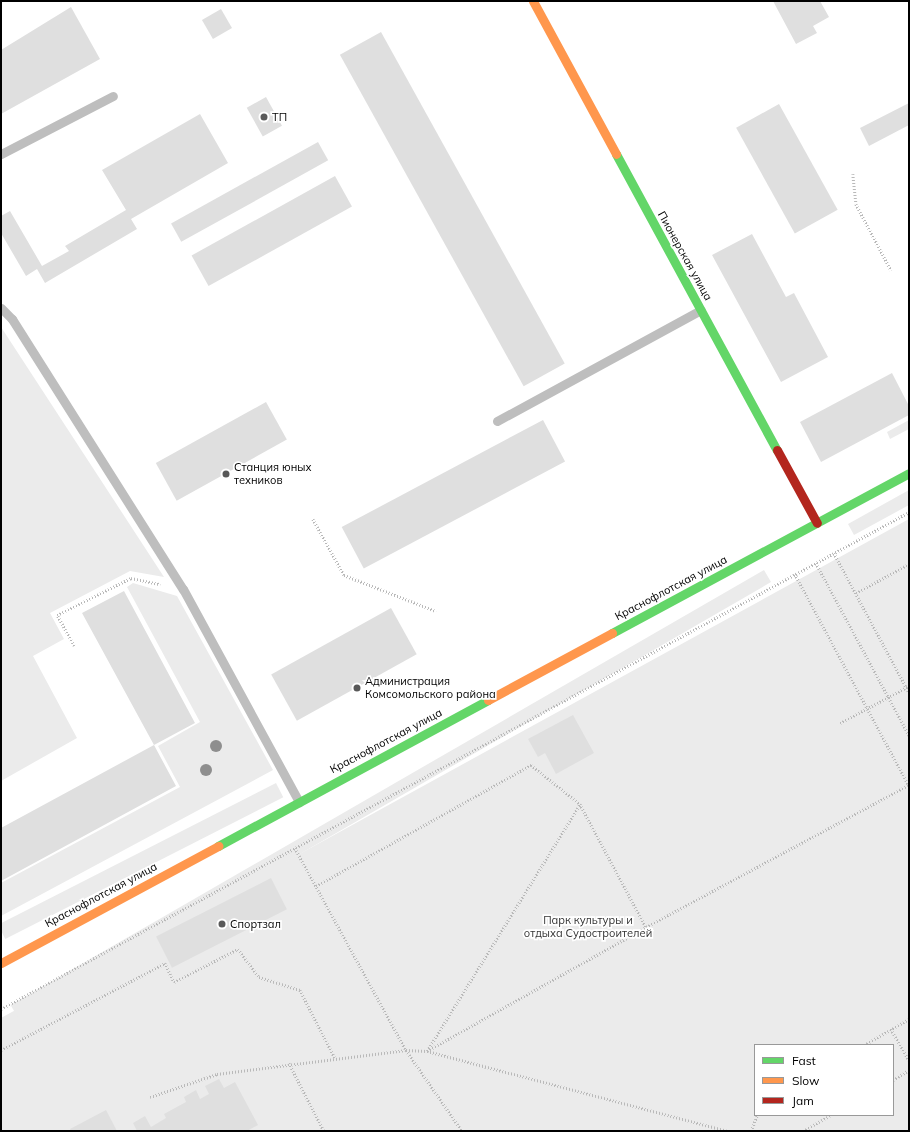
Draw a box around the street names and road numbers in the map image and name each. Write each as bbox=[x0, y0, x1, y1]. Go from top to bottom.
street label: Пионерская улица bbox=[655, 209, 715, 303]
street label: Краснофлотская улица bbox=[613, 553, 729, 623]
street label: Краснофлотская улица bbox=[328, 706, 444, 776]
street label: Краснофлотская улица bbox=[43, 860, 159, 930]

